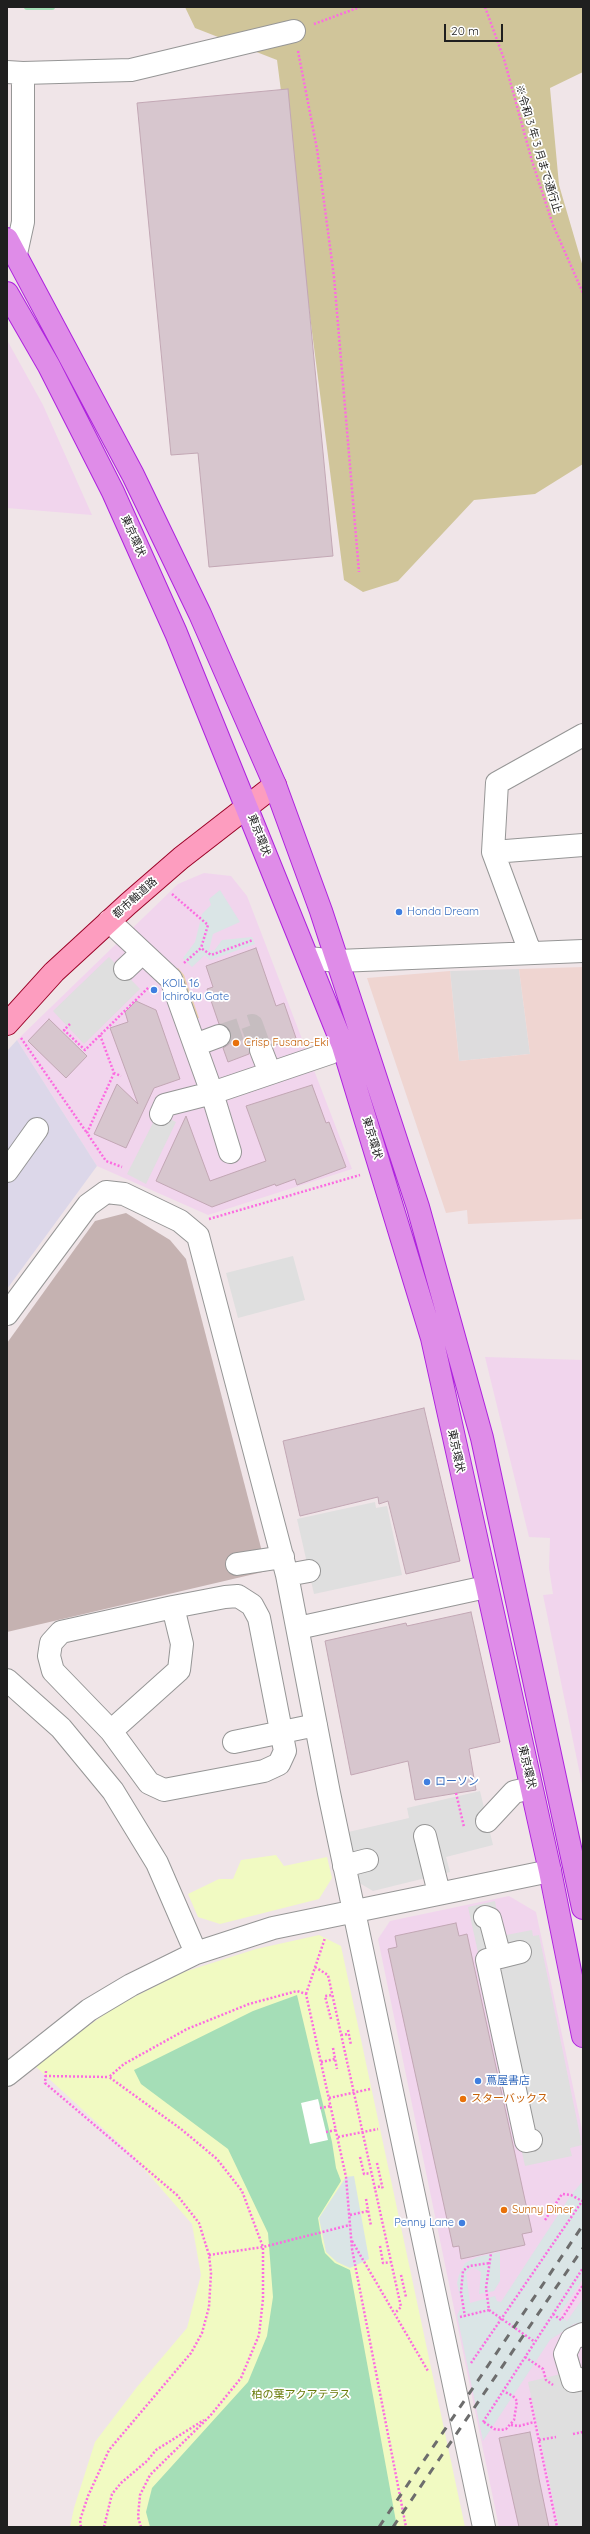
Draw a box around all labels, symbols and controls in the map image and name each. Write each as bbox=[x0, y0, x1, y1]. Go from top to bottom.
scale bar bbox=[446, 16, 505, 42]
text: 20 m bbox=[451, 23, 479, 38]
street label: ※令和 3 年 3 月まで通行止 bbox=[512, 83, 564, 215]
street label: 東京環状 bbox=[118, 513, 148, 559]
street label: 東京環状 bbox=[245, 812, 273, 858]
street label: 都市軸道路 bbox=[110, 875, 160, 921]
place label: Honda Dream bbox=[407, 905, 479, 919]
marker: Honda Dream bbox=[394, 907, 404, 917]
place label: KOIL 16 Ichiroku Gate bbox=[162, 977, 229, 1003]
marker: KOIL 16 Ichiroku Gate bbox=[149, 985, 159, 995]
place label: Crisp Fusano-Eki bbox=[244, 1036, 329, 1050]
marker: Crisp Fusano-Eki bbox=[231, 1038, 241, 1048]
street label: 東京環状 bbox=[359, 1115, 385, 1161]
street label: 東京環状 bbox=[445, 1428, 467, 1474]
street label: 東京環状 bbox=[516, 1744, 538, 1790]
place label: ローソン bbox=[435, 1775, 479, 1789]
marker: ローソン bbox=[422, 1777, 432, 1787]
place label: 蔦屋書店 bbox=[486, 2074, 530, 2088]
marker: 蔦屋書店 bbox=[473, 2076, 483, 2086]
place label: スターバックス bbox=[471, 2092, 548, 2106]
marker: スターバックス bbox=[458, 2094, 468, 2104]
place label: Sunny Diner bbox=[512, 2203, 573, 2217]
marker: Sunny Diner bbox=[499, 2205, 509, 2215]
place label: Penny Lane bbox=[394, 2216, 454, 2230]
marker: Penny Lane bbox=[457, 2218, 467, 2228]
park label: 柏の葉アクアテラス bbox=[252, 2388, 350, 2402]

